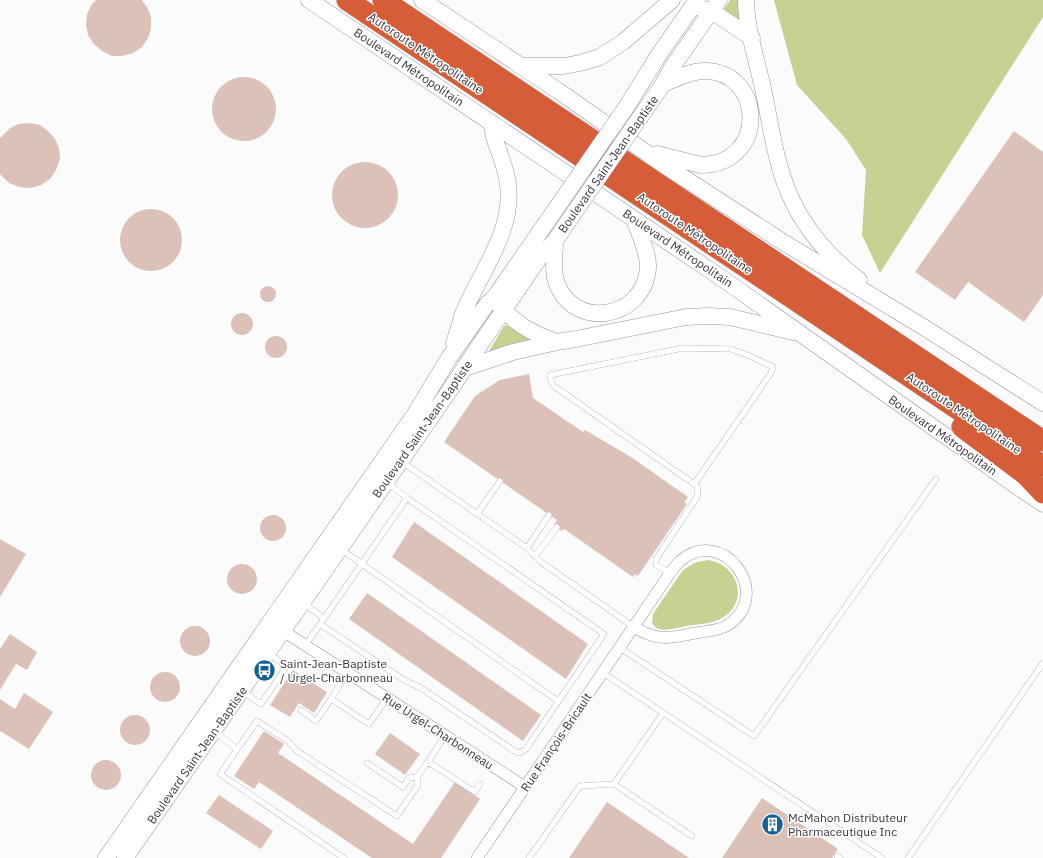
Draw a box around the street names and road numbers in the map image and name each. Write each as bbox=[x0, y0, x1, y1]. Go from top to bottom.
street label: Autoroute Métropolitaine bbox=[366, 9, 487, 97]
street label: Boulevard Métropolitain bbox=[351, 25, 467, 109]
street label: Boulevard Saint-Jean-Baptiste bbox=[555, 92, 662, 236]
street label: Autoroute Métropolitaine bbox=[635, 189, 756, 277]
street label: Boulevard Métropolitain bbox=[620, 206, 736, 290]
street label: Boulevard Saint-Jean-Baptiste bbox=[369, 357, 476, 501]
street label: Autoroute Métropolitaine bbox=[904, 369, 1025, 457]
street label: Boulevard Métropolitain bbox=[886, 392, 1000, 478]
street label: Boulevard Saint-Jean-Baptiste bbox=[144, 683, 251, 827]
street label: Rue Urgel-Charbonneau bbox=[380, 689, 496, 773]
street label: Rue François-Bricault bbox=[517, 690, 595, 794]

